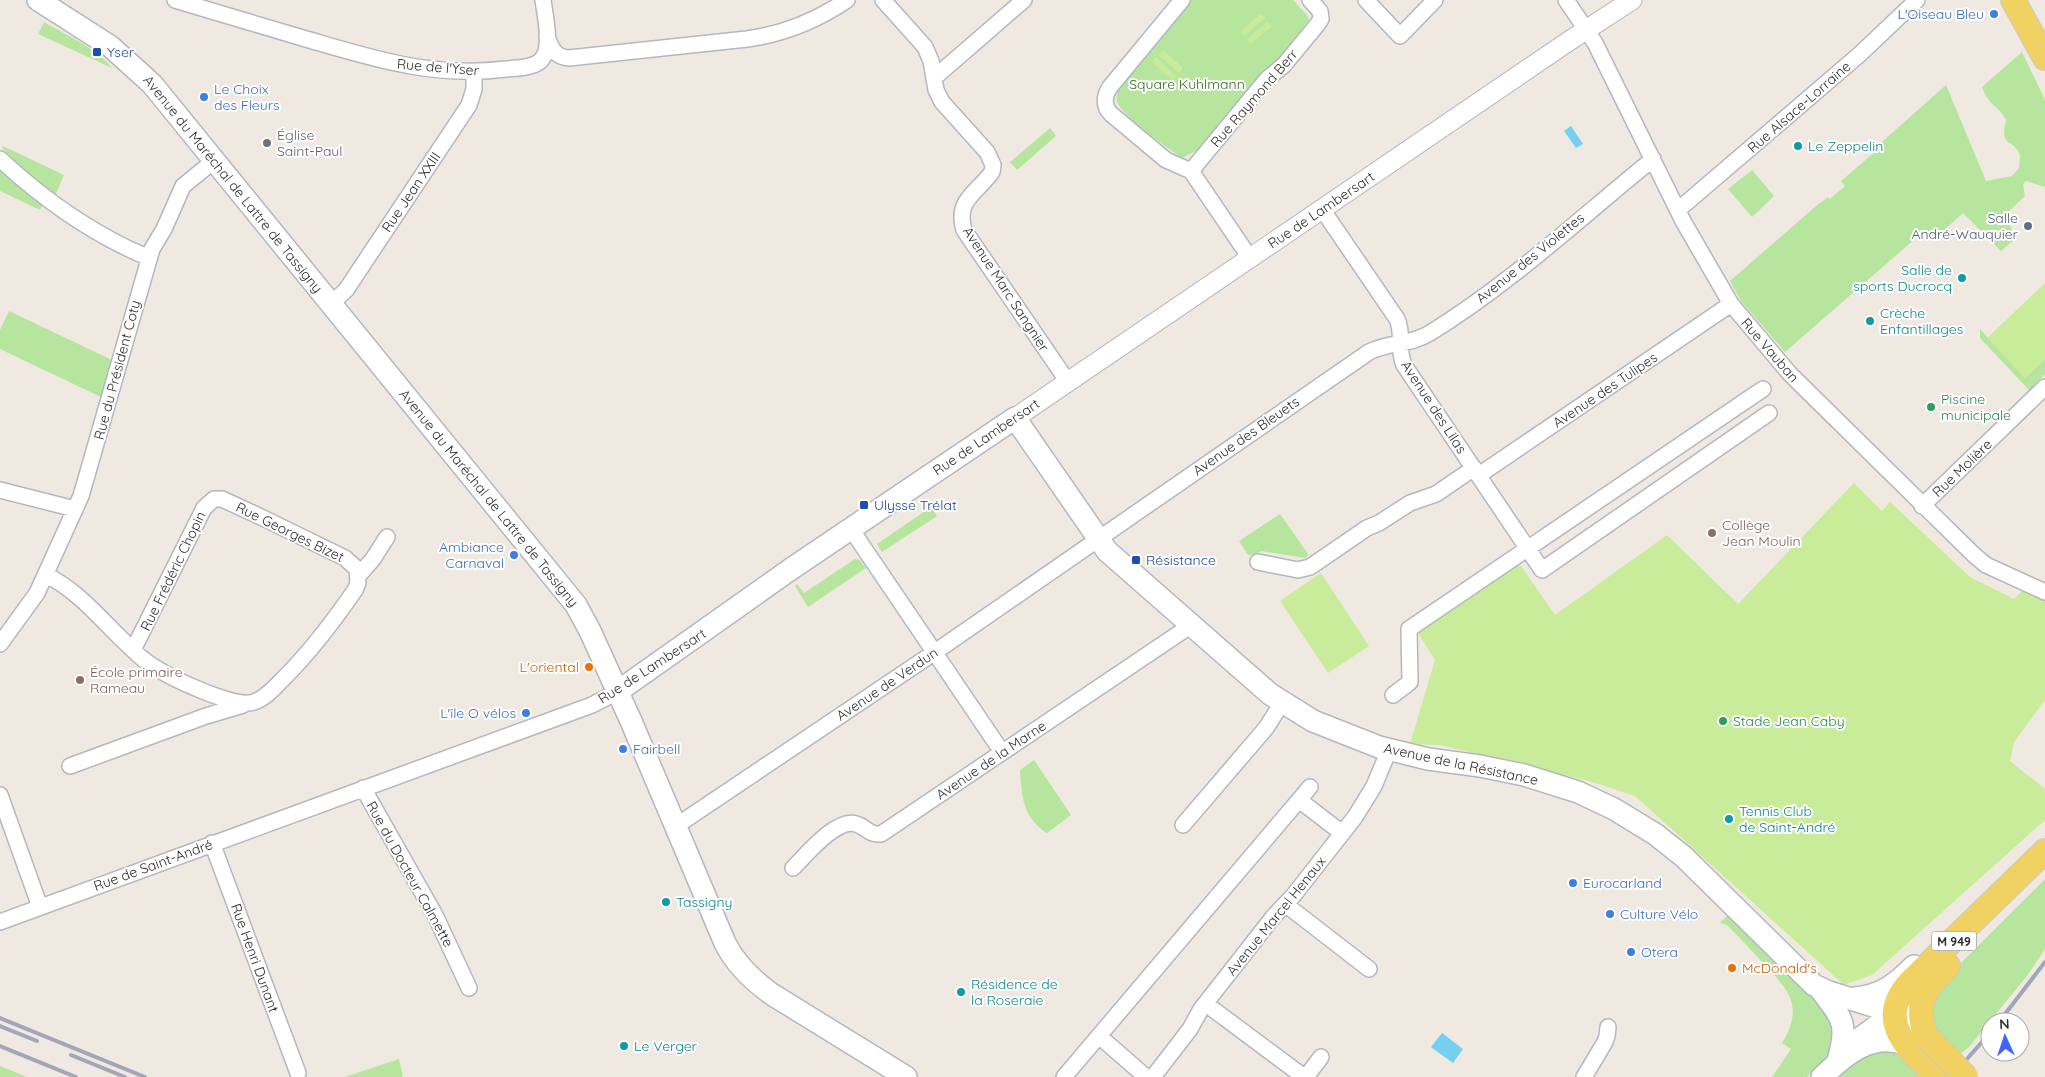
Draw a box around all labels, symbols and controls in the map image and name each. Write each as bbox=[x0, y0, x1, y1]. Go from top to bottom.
place label: L'Oiseau Bleu bbox=[1897, 5, 1984, 23]
marker: L'Oiseau Bleu bbox=[1988, 8, 2000, 20]
place label: Yser bbox=[107, 43, 135, 61]
street label: Rue Raymond Berr bbox=[1206, 45, 1302, 151]
marker: Yser bbox=[91, 46, 103, 58]
street label: Rue de l'Yser bbox=[396, 54, 480, 80]
street label: Rue Alsace-Lorraine bbox=[1744, 57, 1854, 157]
street label: Avenue du Maréchal de Lattre de Tassigny bbox=[139, 71, 327, 297]
park label: Square Kuhlmann bbox=[1129, 75, 1245, 93]
place label: Le Choix des Fleurs bbox=[214, 80, 280, 114]
marker: Le Choix des Fleurs bbox=[198, 91, 210, 103]
place label: Église Saint-Paul bbox=[277, 126, 342, 160]
marker: Église Saint-Paul bbox=[261, 137, 273, 149]
place label: Le Zeppelin bbox=[1808, 137, 1883, 155]
marker: Le Zeppelin bbox=[1792, 140, 1804, 152]
street label: Rue Jean XXIII bbox=[378, 149, 444, 235]
street label: Rue de Lambersart bbox=[1264, 167, 1378, 252]
street label: Avenue des Violettes bbox=[1472, 209, 1588, 307]
place label: Salle André-Wauquier bbox=[1911, 209, 2019, 243]
marker: Salle André-Wauquier bbox=[2022, 220, 2034, 232]
street label: Avenue Marc Sangnier bbox=[959, 223, 1053, 355]
place label: Salle de sports Ducrocq bbox=[1853, 261, 1952, 295]
marker: Salle de sports Ducrocq bbox=[1956, 272, 1968, 284]
street label: Rue du Président Coty bbox=[90, 298, 144, 442]
place label: Crèche Enfantillages bbox=[1880, 304, 1963, 338]
street label: Rue Vauban bbox=[1737, 314, 1803, 386]
marker: Crèche Enfantillages bbox=[1864, 315, 1876, 327]
street label: Avenue des Tulipes bbox=[1549, 348, 1661, 432]
street label: Avenue des Lilas bbox=[1397, 357, 1471, 457]
street label: Avenue du Maréchal de Lattre de Tassigny bbox=[395, 385, 583, 611]
place label: Piscine municipale bbox=[1941, 390, 2011, 424]
street label: Avenue des Bleuets bbox=[1189, 392, 1303, 480]
street label: Rue de Lambersart bbox=[929, 394, 1043, 479]
marker: Piscine municipale bbox=[1925, 401, 1937, 413]
street label: Rue Molière bbox=[1928, 435, 1996, 501]
place label: Ulysse Trélat bbox=[874, 496, 957, 514]
street label: Rue Georges Bizet bbox=[233, 498, 347, 566]
marker: Ulysse Trélat bbox=[858, 499, 870, 511]
street label: Rue Frédéric Chopin bbox=[136, 508, 210, 634]
place label: Collège Jean Moulin bbox=[1722, 516, 1801, 550]
marker: Collège Jean Moulin bbox=[1706, 527, 1718, 539]
place label: Ambiance Carnaval bbox=[439, 538, 504, 572]
marker: Ambiance Carnaval bbox=[508, 549, 520, 561]
place label: Résistance bbox=[1146, 551, 1216, 569]
marker: Résistance bbox=[1130, 554, 1142, 566]
street label: Rue de Lambersart bbox=[595, 624, 710, 708]
street label: Avenue de Verdun bbox=[833, 643, 941, 725]
place label: L'oriental bbox=[520, 658, 579, 676]
marker: L'oriental bbox=[583, 661, 595, 673]
place label: École primaire Rameau bbox=[90, 663, 183, 697]
marker: École primaire Rameau bbox=[74, 674, 86, 686]
place label: L'île O vélos bbox=[440, 704, 516, 722]
marker: L'île O vélos bbox=[520, 707, 532, 719]
place label: Stade Jean Caby bbox=[1733, 712, 1845, 730]
marker: Stade Jean Caby bbox=[1717, 715, 1729, 727]
street label: Avenue de la Marne bbox=[933, 716, 1050, 804]
street label: Avenue de la Résistance bbox=[1382, 739, 1540, 789]
place label: Fairbell bbox=[633, 740, 680, 758]
marker: Fairbell bbox=[617, 743, 629, 755]
street label: Rue du Docteur Calmette bbox=[362, 798, 458, 950]
place label: Tennis Club de Saint-André bbox=[1739, 802, 1836, 836]
marker: Tennis Club de Saint-André bbox=[1723, 813, 1735, 825]
street label: Rue de Saint-André bbox=[91, 835, 215, 895]
street label: Avenue Marcel Henaux bbox=[1222, 853, 1330, 979]
place label: Eurocarland bbox=[1583, 874, 1662, 892]
marker: Eurocarland bbox=[1567, 877, 1579, 889]
place label: Tassigny bbox=[676, 893, 732, 911]
marker: Tassigny bbox=[660, 896, 672, 908]
street label: Rue Henri Dunant bbox=[227, 901, 283, 1015]
place label: Culture Vélo bbox=[1620, 905, 1698, 923]
marker: Culture Vélo bbox=[1604, 908, 1616, 920]
road number: M 949 bbox=[1932, 931, 1976, 950]
place label: Otera bbox=[1641, 943, 1678, 961]
marker: Otera bbox=[1625, 946, 1637, 958]
place label: McDonald's bbox=[1742, 959, 1817, 977]
marker: McDonald's bbox=[1726, 962, 1738, 974]
place label: Résidence de la Roseraie bbox=[971, 975, 1058, 1009]
marker: Résidence de la Roseraie bbox=[955, 986, 967, 998]
north arrow bbox=[1980, 1012, 2030, 1062]
text: N bbox=[1999, 1015, 2010, 1033]
place label: Le Verger bbox=[634, 1037, 698, 1055]
marker: Le Verger bbox=[618, 1040, 630, 1052]

